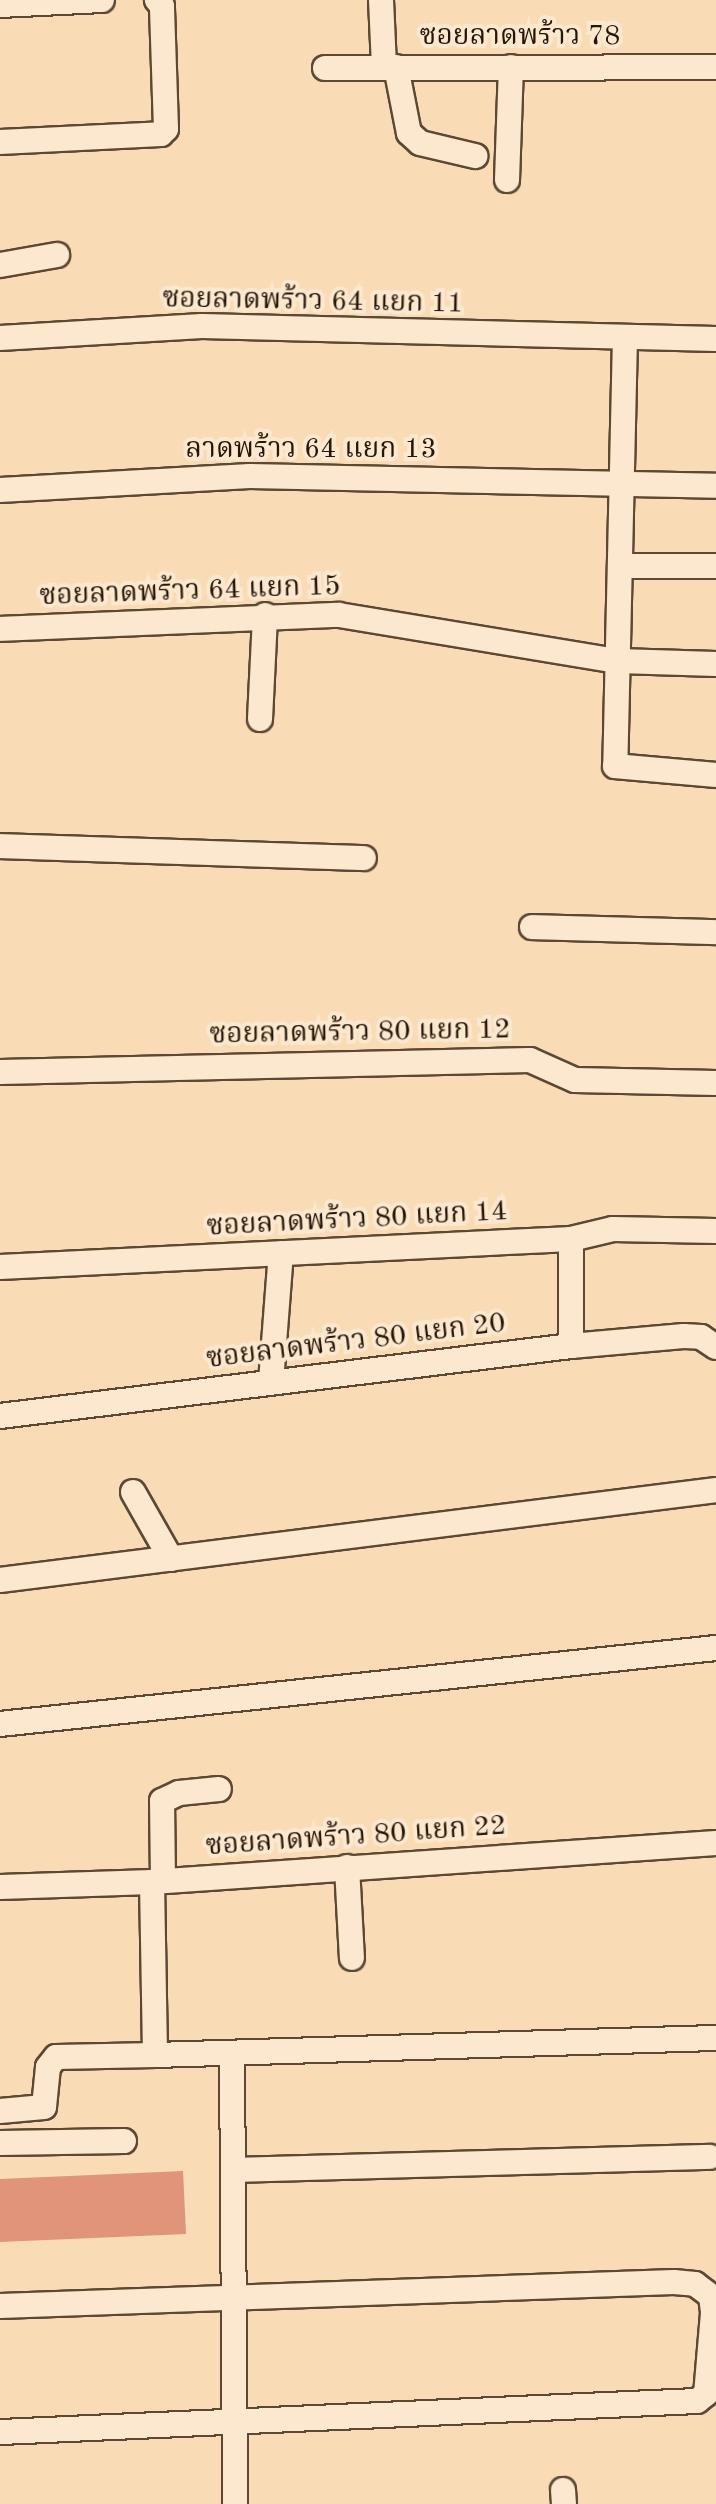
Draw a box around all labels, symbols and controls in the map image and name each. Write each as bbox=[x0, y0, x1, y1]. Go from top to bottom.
street label: ซอยลาดพร้าว 78 bbox=[419, 20, 621, 54]
street label: ซอยลาดพร้าว 64 แยก 11 bbox=[162, 283, 464, 321]
street label: ลาดพร้าว 64 แยก 13 bbox=[185, 433, 437, 467]
street label: ซอยลาดพร้าว 64 แยก 15 bbox=[39, 570, 341, 614]
street label: ซอยลาดพร้าว 80 แยก 12 bbox=[209, 1014, 511, 1052]
street label: ซอยลาดพร้าว 80 แยก 14 bbox=[206, 1195, 508, 1245]
street label: ซอยลาดพร้าว 80 แยก 20 bbox=[204, 1307, 508, 1377]
street label: ซอยลาดพร้าว 80 แยก 22 bbox=[205, 1810, 507, 1864]

